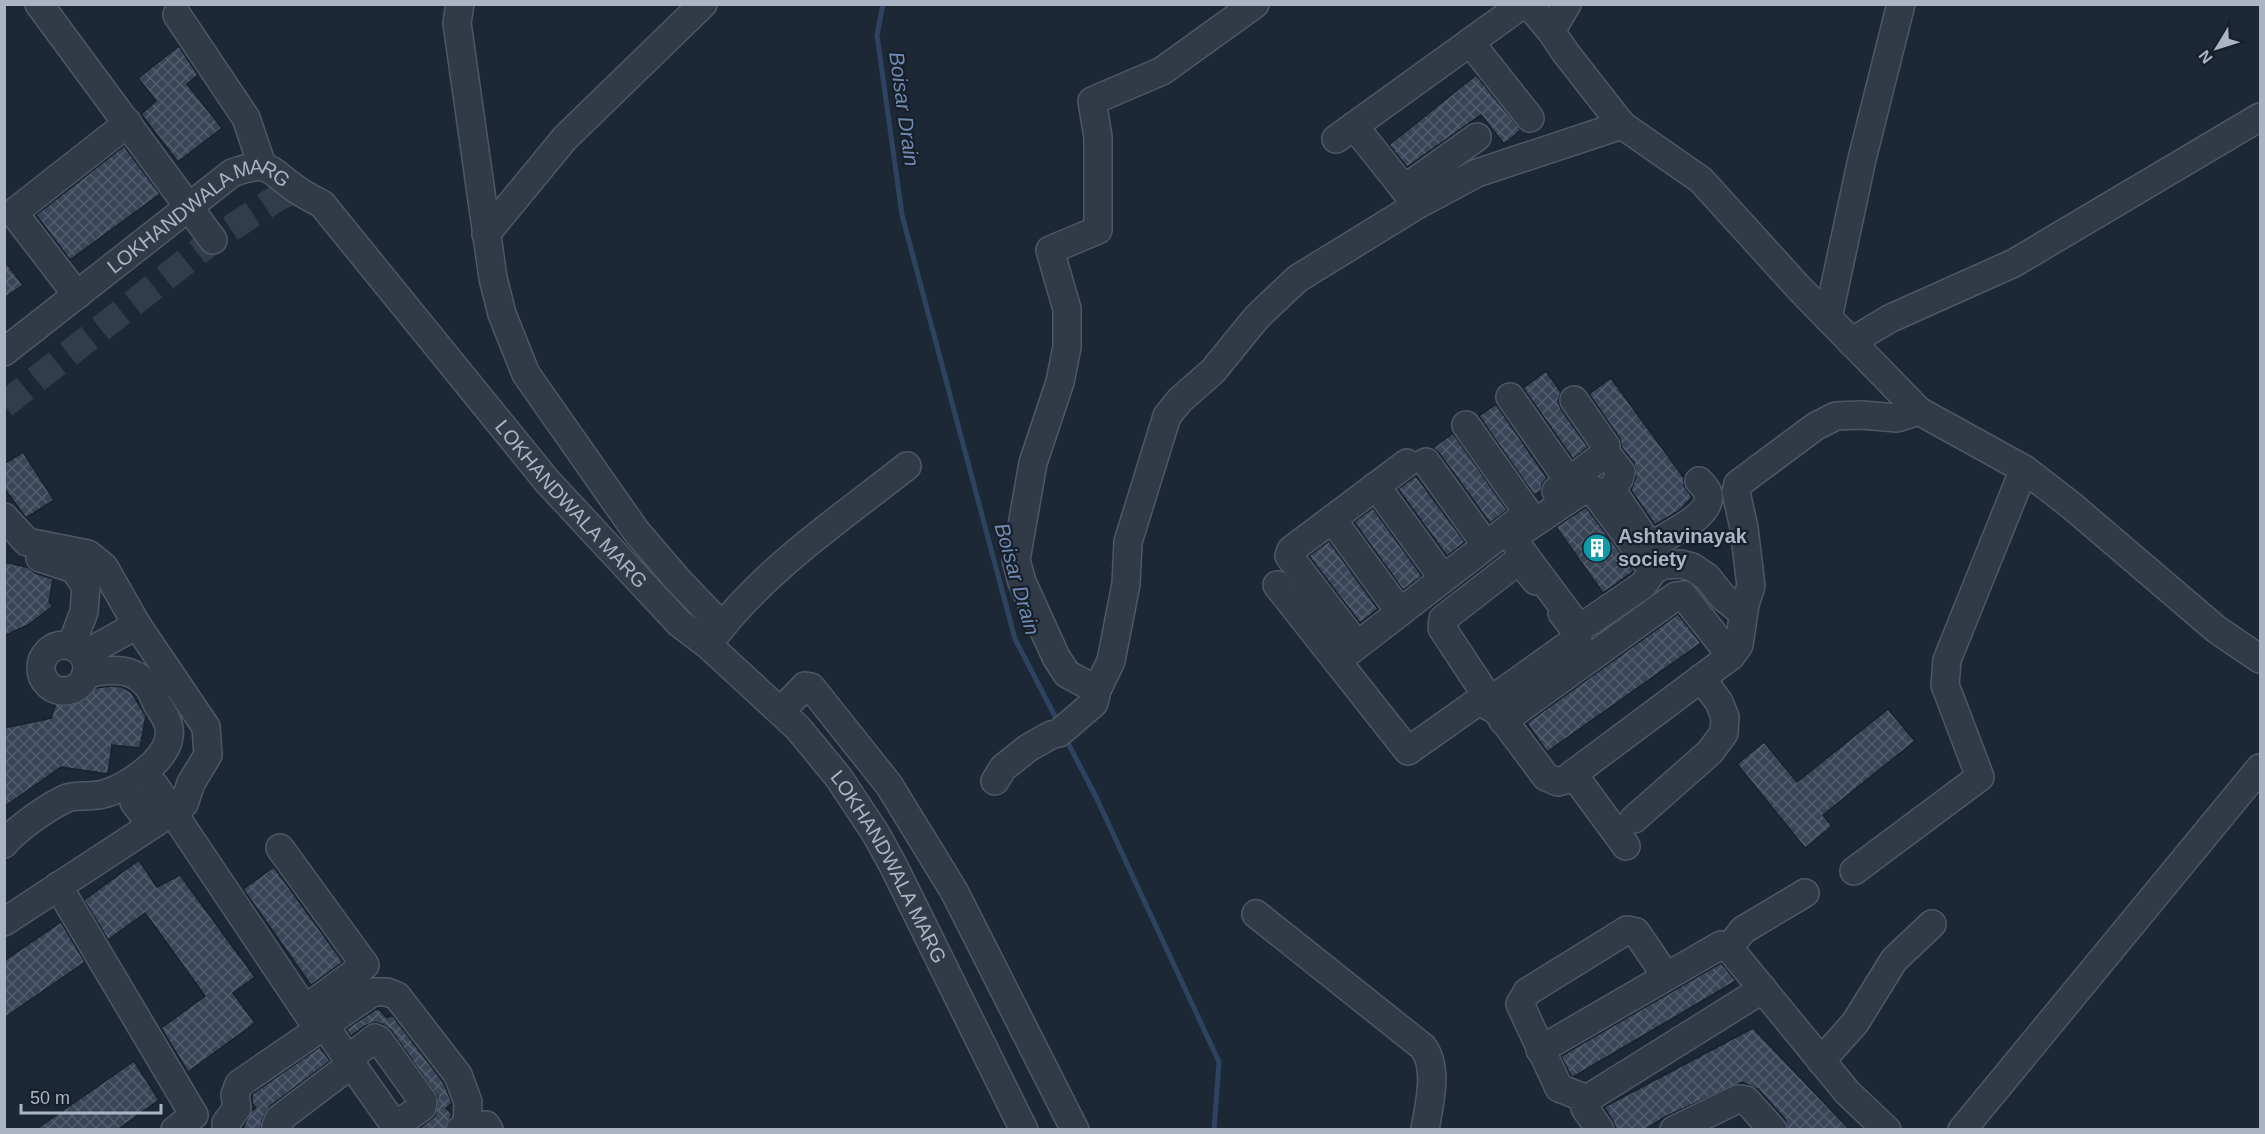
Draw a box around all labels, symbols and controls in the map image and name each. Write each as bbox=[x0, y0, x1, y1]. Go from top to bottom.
north arrow bbox=[2187, 18, 2247, 78]
text: N bbox=[2195, 47, 2216, 67]
water label: Boisar Drain bbox=[885, 50, 924, 168]
street label: LOKHANDWALA MARG bbox=[103, 155, 294, 278]
street label: LOKHANDWALA MARG bbox=[491, 416, 652, 592]
water label: Boisar Drain bbox=[991, 520, 1044, 638]
place label: Ashtavinayak society bbox=[1618, 525, 1748, 570]
building icon: Ashtavinayak society bbox=[1581, 532, 1613, 564]
street label: LOKHANDWALA MARG bbox=[826, 766, 951, 967]
scale bar bbox=[21, 1077, 160, 1115]
text: 50 m bbox=[30, 1088, 70, 1108]

